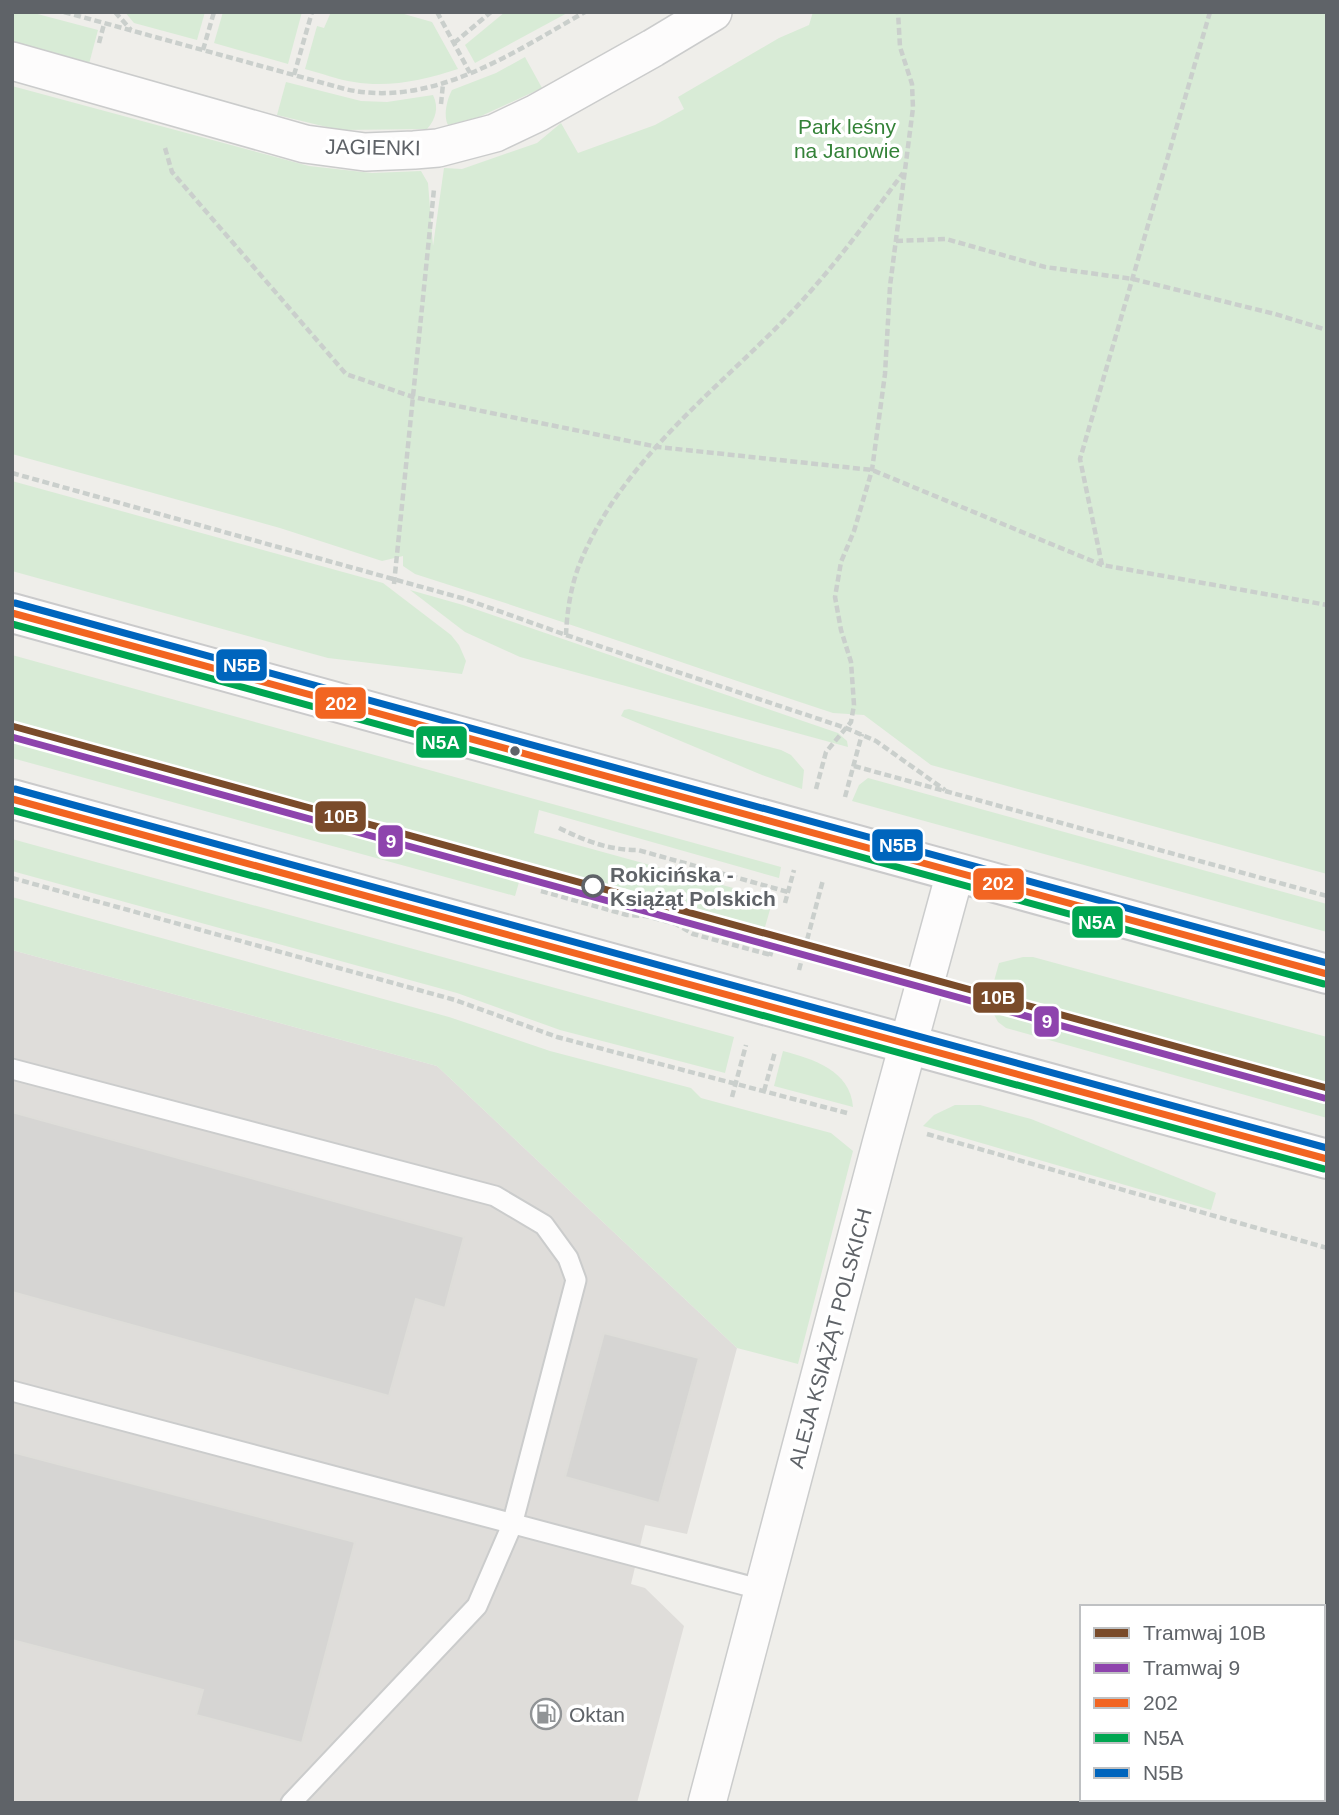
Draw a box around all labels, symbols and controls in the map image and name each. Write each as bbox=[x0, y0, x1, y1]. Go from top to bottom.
park label: Park leśny na Janowie bbox=[794, 115, 900, 162]
street label: JAGIENKI bbox=[325, 135, 421, 159]
line badge: N5B bbox=[215, 648, 268, 682]
text: N5B bbox=[223, 655, 261, 676]
line badge: 202 bbox=[314, 686, 367, 720]
text: 202 bbox=[325, 693, 357, 714]
line badge: N5A bbox=[415, 725, 468, 759]
text: N5A bbox=[422, 732, 460, 753]
unlabelled marker bbox=[508, 744, 522, 758]
line badge: 10B bbox=[314, 800, 367, 833]
text: 10B bbox=[324, 806, 358, 827]
line badge: 9 bbox=[377, 824, 404, 858]
line badge: N5B bbox=[871, 828, 924, 862]
text: 9 bbox=[386, 831, 396, 852]
text: N5B bbox=[879, 835, 917, 856]
place label: Rokicińska - Książąt Polskich bbox=[610, 863, 776, 910]
line badge: 202 bbox=[972, 867, 1025, 901]
text: 202 bbox=[982, 873, 1014, 894]
marker: Rokicińska - Książąt Polskich bbox=[582, 875, 604, 897]
line badge: N5A bbox=[1071, 905, 1124, 939]
text: N5A bbox=[1078, 912, 1116, 933]
line badge: 10B bbox=[972, 981, 1025, 1014]
text: 10B bbox=[981, 987, 1015, 1008]
line badge: 9 bbox=[1033, 1005, 1060, 1038]
text: 9 bbox=[1042, 1011, 1052, 1032]
street label: ALEJA KSIĄŻĄT POLSKICH bbox=[784, 1206, 876, 1470]
legend bbox=[1080, 1605, 1325, 1801]
text: Tramwaj 10B bbox=[1143, 1621, 1266, 1644]
text: Tramwaj 9 bbox=[1143, 1656, 1240, 1679]
text: 202 bbox=[1143, 1691, 1178, 1714]
fuel station icon: Oktan bbox=[529, 1697, 563, 1731]
place label: Oktan bbox=[569, 1703, 625, 1726]
text: N5A bbox=[1143, 1726, 1184, 1749]
text: N5B bbox=[1143, 1761, 1184, 1784]

